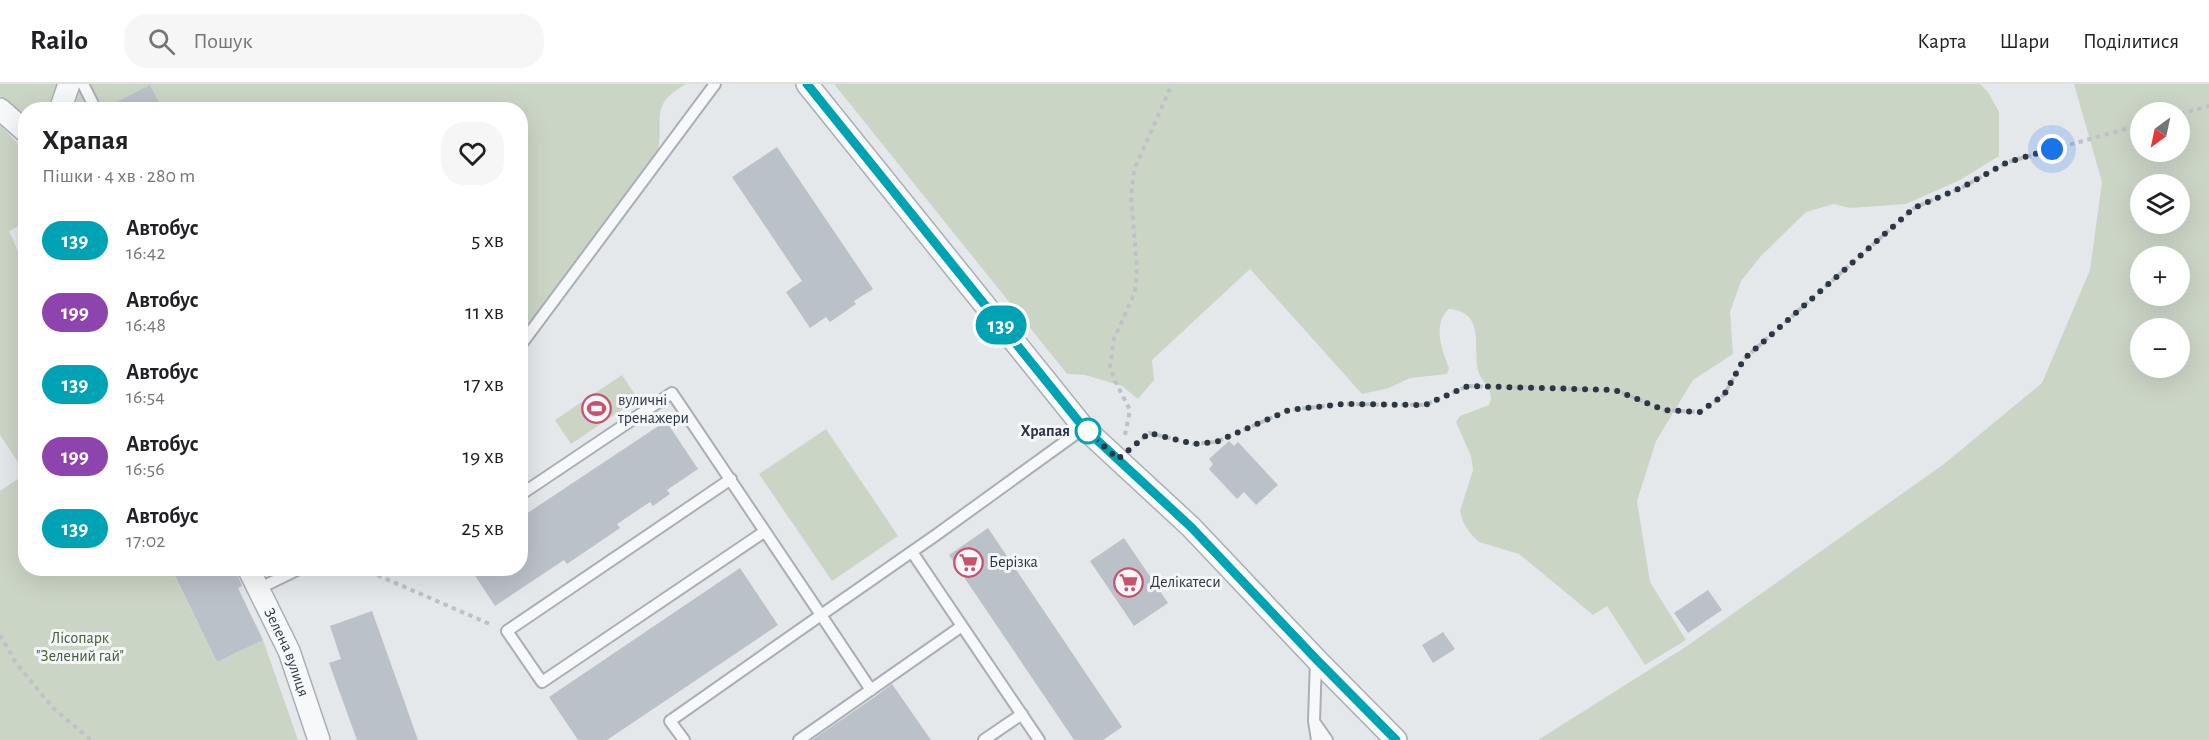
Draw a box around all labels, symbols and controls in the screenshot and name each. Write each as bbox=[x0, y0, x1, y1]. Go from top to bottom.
search box bbox=[124, 14, 544, 68]
icon: search bbox=[145, 25, 178, 58]
text: Railo bbox=[30, 27, 88, 55]
text: Пошук bbox=[193, 30, 253, 52]
text: Карта bbox=[1917, 31, 1967, 52]
text: Шари bbox=[2000, 31, 2050, 52]
text: Поділитися bbox=[2083, 31, 2179, 52]
north arrow bbox=[2130, 102, 2190, 162]
map controls bbox=[2130, 102, 2190, 378]
button: heart bbox=[441, 122, 504, 185]
text: Храпая bbox=[42, 127, 129, 155]
your location bbox=[2037, 134, 2067, 164]
text: Пішки · 4 хв · 280 m bbox=[42, 166, 195, 186]
button: layers bbox=[2130, 174, 2190, 234]
text: Автобус bbox=[126, 217, 199, 239]
text: 5 хв bbox=[471, 229, 504, 251]
text: 139 bbox=[62, 230, 88, 251]
text: 16:42 bbox=[126, 243, 166, 263]
button: + bbox=[2130, 246, 2190, 306]
text: Автобус bbox=[126, 289, 199, 311]
text: 11 хв bbox=[465, 301, 504, 323]
text: 199 bbox=[61, 302, 89, 323]
line badge: 139 bbox=[966, 306, 1036, 344]
text: 16:48 bbox=[126, 315, 166, 335]
text: 139 bbox=[988, 315, 1014, 336]
button: − bbox=[2130, 318, 2190, 378]
text: Автобус bbox=[126, 361, 199, 383]
text: 17 хв bbox=[464, 373, 504, 395]
text: 139 bbox=[62, 374, 88, 395]
text: 16:54 bbox=[126, 387, 165, 407]
place label: вуличні тренажери bbox=[617, 392, 689, 426]
sports icon: вуличні тренажери bbox=[581, 393, 613, 425]
marker: Храпая bbox=[1075, 418, 1101, 444]
place label: Храпая bbox=[1020, 423, 1070, 439]
text: Автобус bbox=[126, 433, 199, 455]
text: 19 хв bbox=[463, 445, 504, 467]
text: 199 bbox=[61, 446, 89, 467]
text: 16:56 bbox=[126, 459, 165, 479]
text: Автобус bbox=[126, 505, 199, 527]
text: 25 хв bbox=[461, 517, 504, 539]
text: 139 bbox=[62, 518, 88, 539]
text: 17:02 bbox=[126, 531, 165, 551]
supermarket icon: Берізка bbox=[952, 546, 984, 578]
place label: Берізка bbox=[989, 554, 1038, 570]
supermarket icon: Делікатеси bbox=[1113, 566, 1145, 598]
place label: Делікатеси bbox=[1150, 574, 1221, 590]
street label: Зелена вулиця bbox=[261, 606, 312, 699]
park label: Лісопарк "Зелений гай" bbox=[36, 630, 124, 664]

